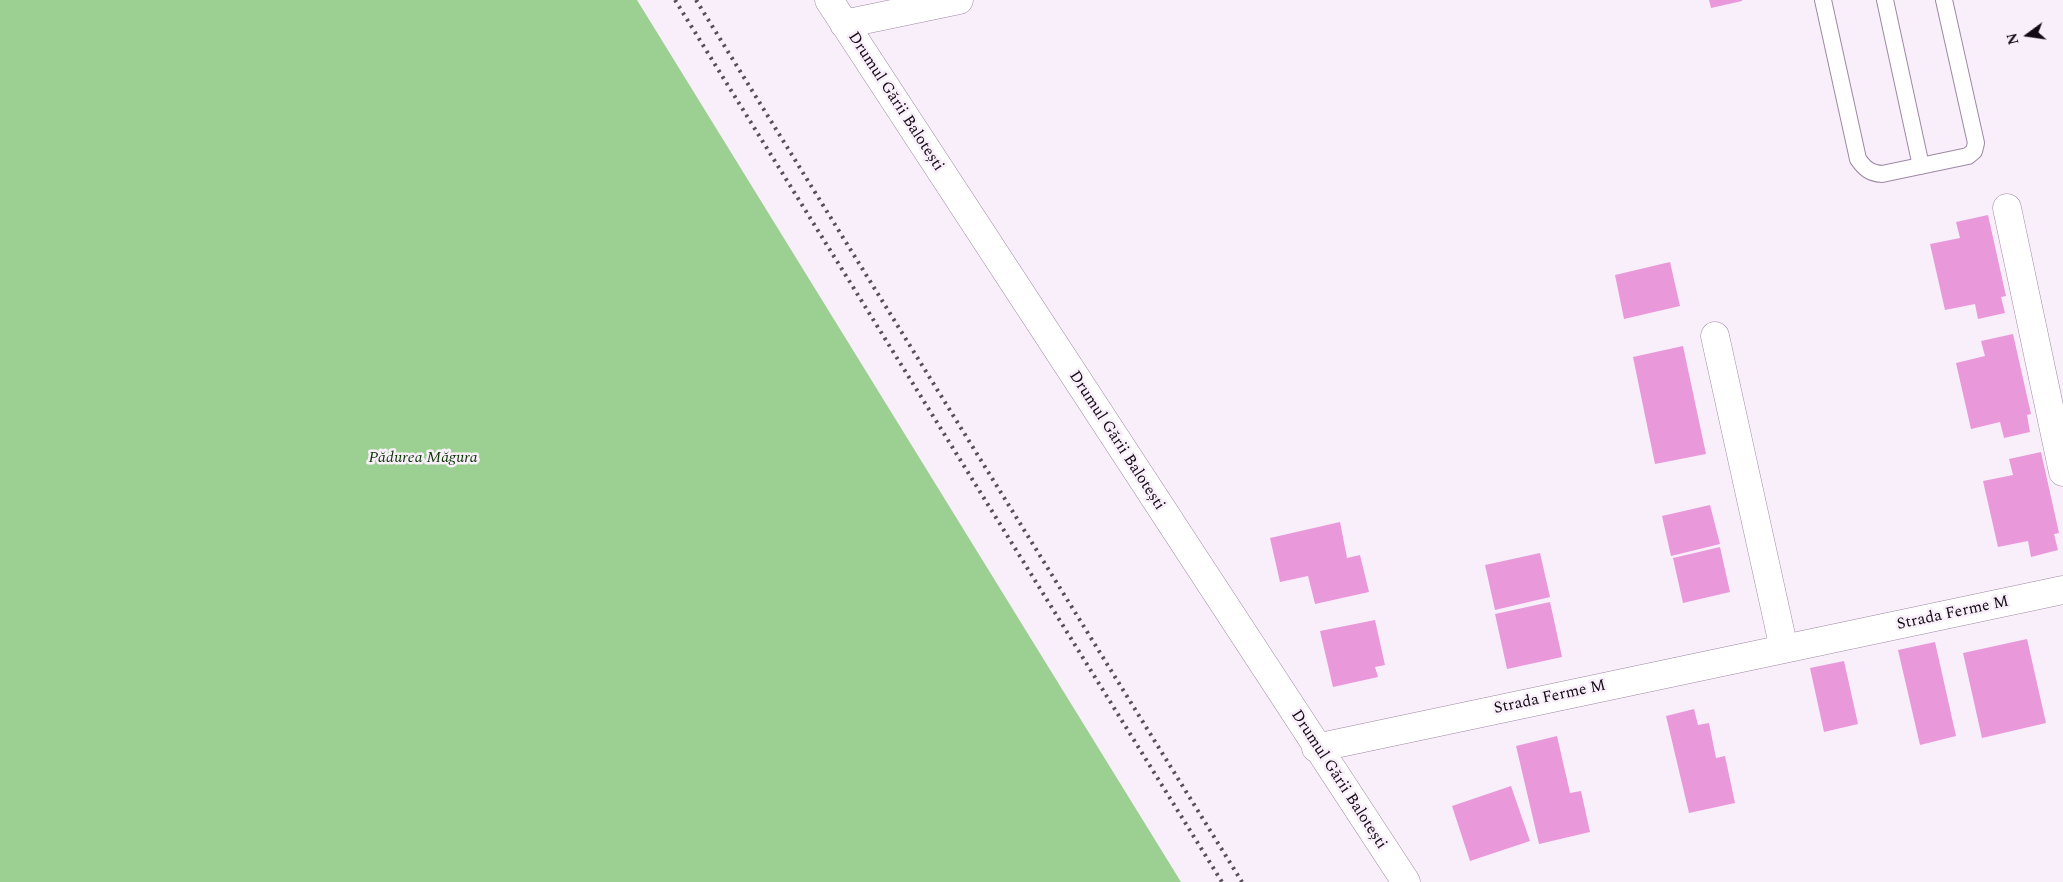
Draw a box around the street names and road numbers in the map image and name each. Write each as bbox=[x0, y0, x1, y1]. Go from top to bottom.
street label: Drumul Gării Balotești bbox=[843, 29, 947, 175]
street label: Drumul Gării Balotești bbox=[1064, 368, 1168, 514]
street label: Strada Ferme M bbox=[1895, 593, 2011, 635]
street label: Strada Ferme M bbox=[1492, 677, 1608, 719]
street label: Drumul Gării Balotești bbox=[1286, 707, 1390, 853]

